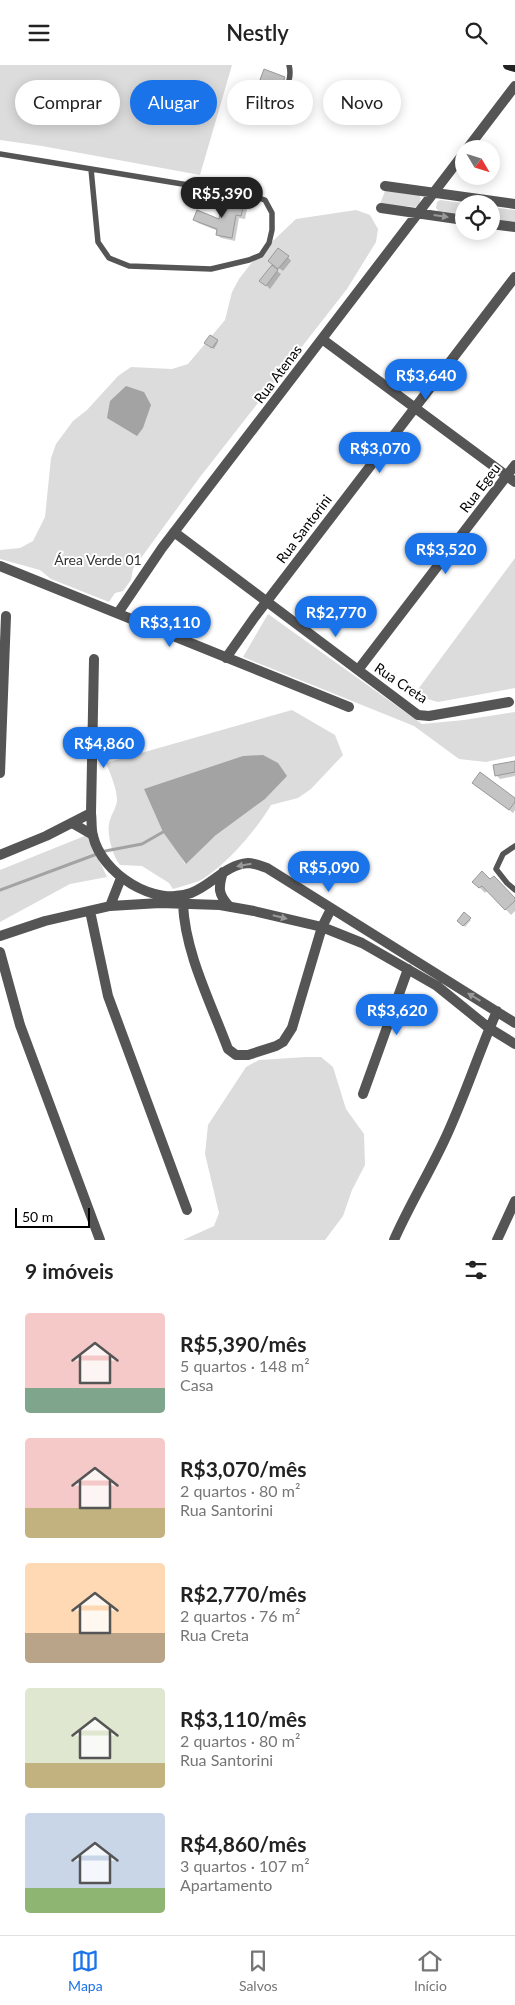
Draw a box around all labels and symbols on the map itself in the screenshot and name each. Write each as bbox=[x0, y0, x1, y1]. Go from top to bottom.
north arrow bbox=[455, 140, 500, 185]
pin: R$5,390 bbox=[176, 177, 268, 219]
one-way arrow bbox=[433, 213, 449, 221]
street label: Rua Atenas bbox=[250, 341, 305, 406]
pin: R$3,640 bbox=[380, 359, 472, 401]
pin: R$3,070 bbox=[334, 431, 426, 474]
street label: Rua Egeu bbox=[456, 460, 504, 516]
street label: Rua Santorini bbox=[272, 491, 335, 566]
pin: R$3,520 bbox=[400, 533, 492, 575]
park label: Área Verde 01 bbox=[54, 551, 142, 568]
pin: R$2,770 bbox=[290, 595, 382, 638]
pin: R$3,110 bbox=[124, 605, 216, 648]
street label: Rua Creta bbox=[372, 659, 431, 707]
pin: R$4,860 bbox=[58, 727, 150, 769]
pin: R$5,090 bbox=[283, 851, 375, 893]
one-way arrow bbox=[236, 862, 252, 870]
one-way arrow bbox=[272, 913, 287, 921]
one-way arrow bbox=[467, 992, 480, 1001]
pin: R$3,620 bbox=[351, 993, 443, 1036]
scale bar bbox=[15, 1205, 90, 1228]

